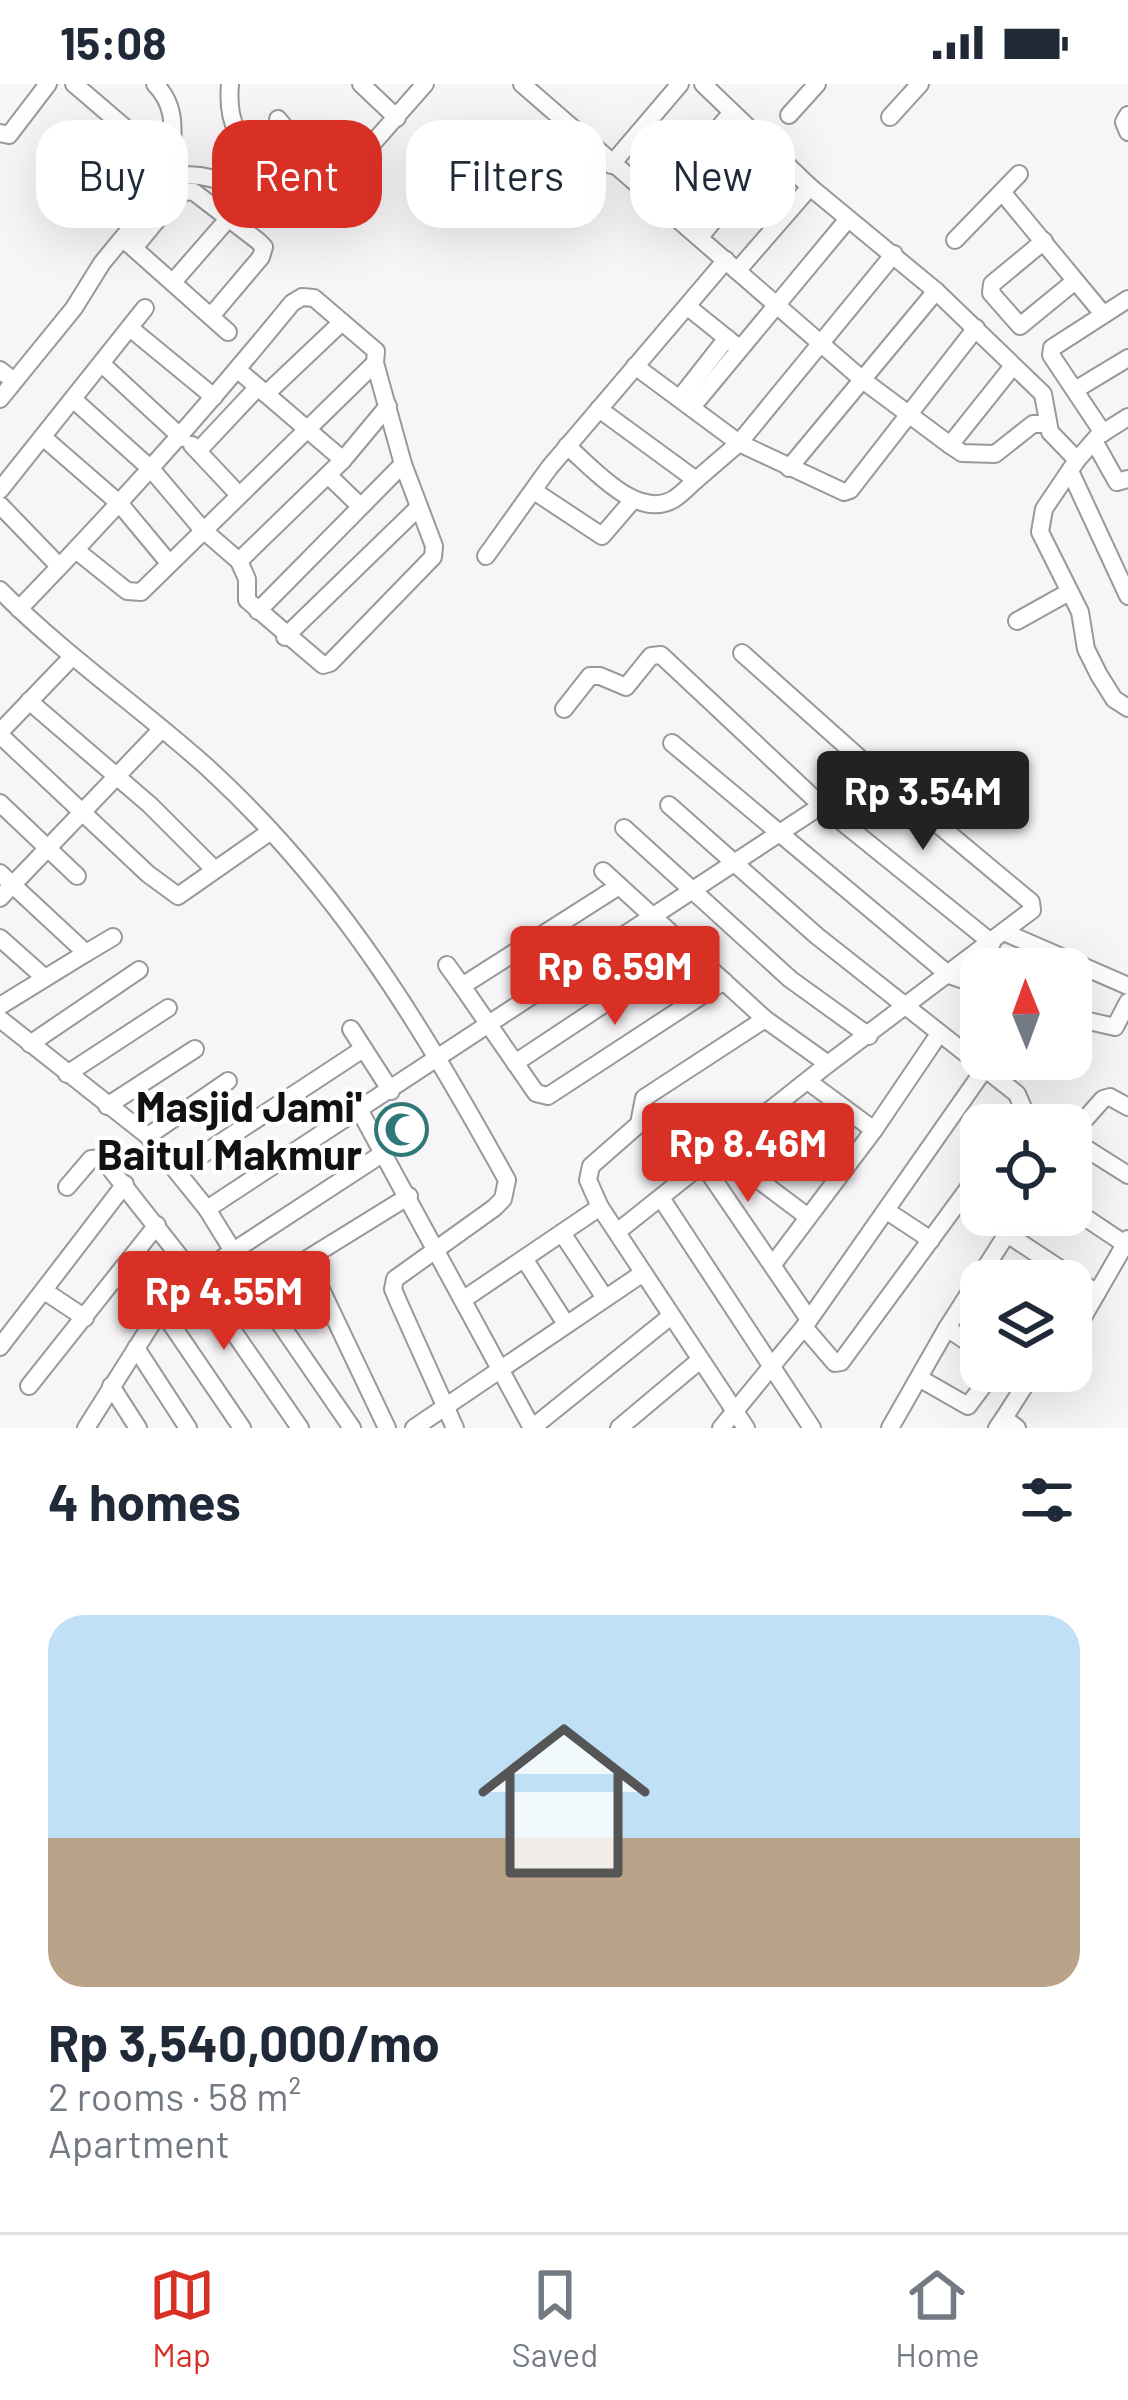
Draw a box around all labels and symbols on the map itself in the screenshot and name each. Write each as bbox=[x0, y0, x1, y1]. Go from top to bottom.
pin: Rp 3.54M bbox=[799, 751, 1047, 853]
pin: Rp 6.59M bbox=[491, 926, 739, 1028]
north arrow bbox=[960, 948, 1092, 1080]
place label: Masjid Jami' Baitul Makmur bbox=[97, 1080, 362, 1178]
mosque icon: Masjid Jami' Baitul Makmur bbox=[373, 1101, 429, 1157]
pin: Rp 8.46M bbox=[624, 1103, 872, 1205]
pin: Rp 4.55M bbox=[100, 1251, 348, 1353]

